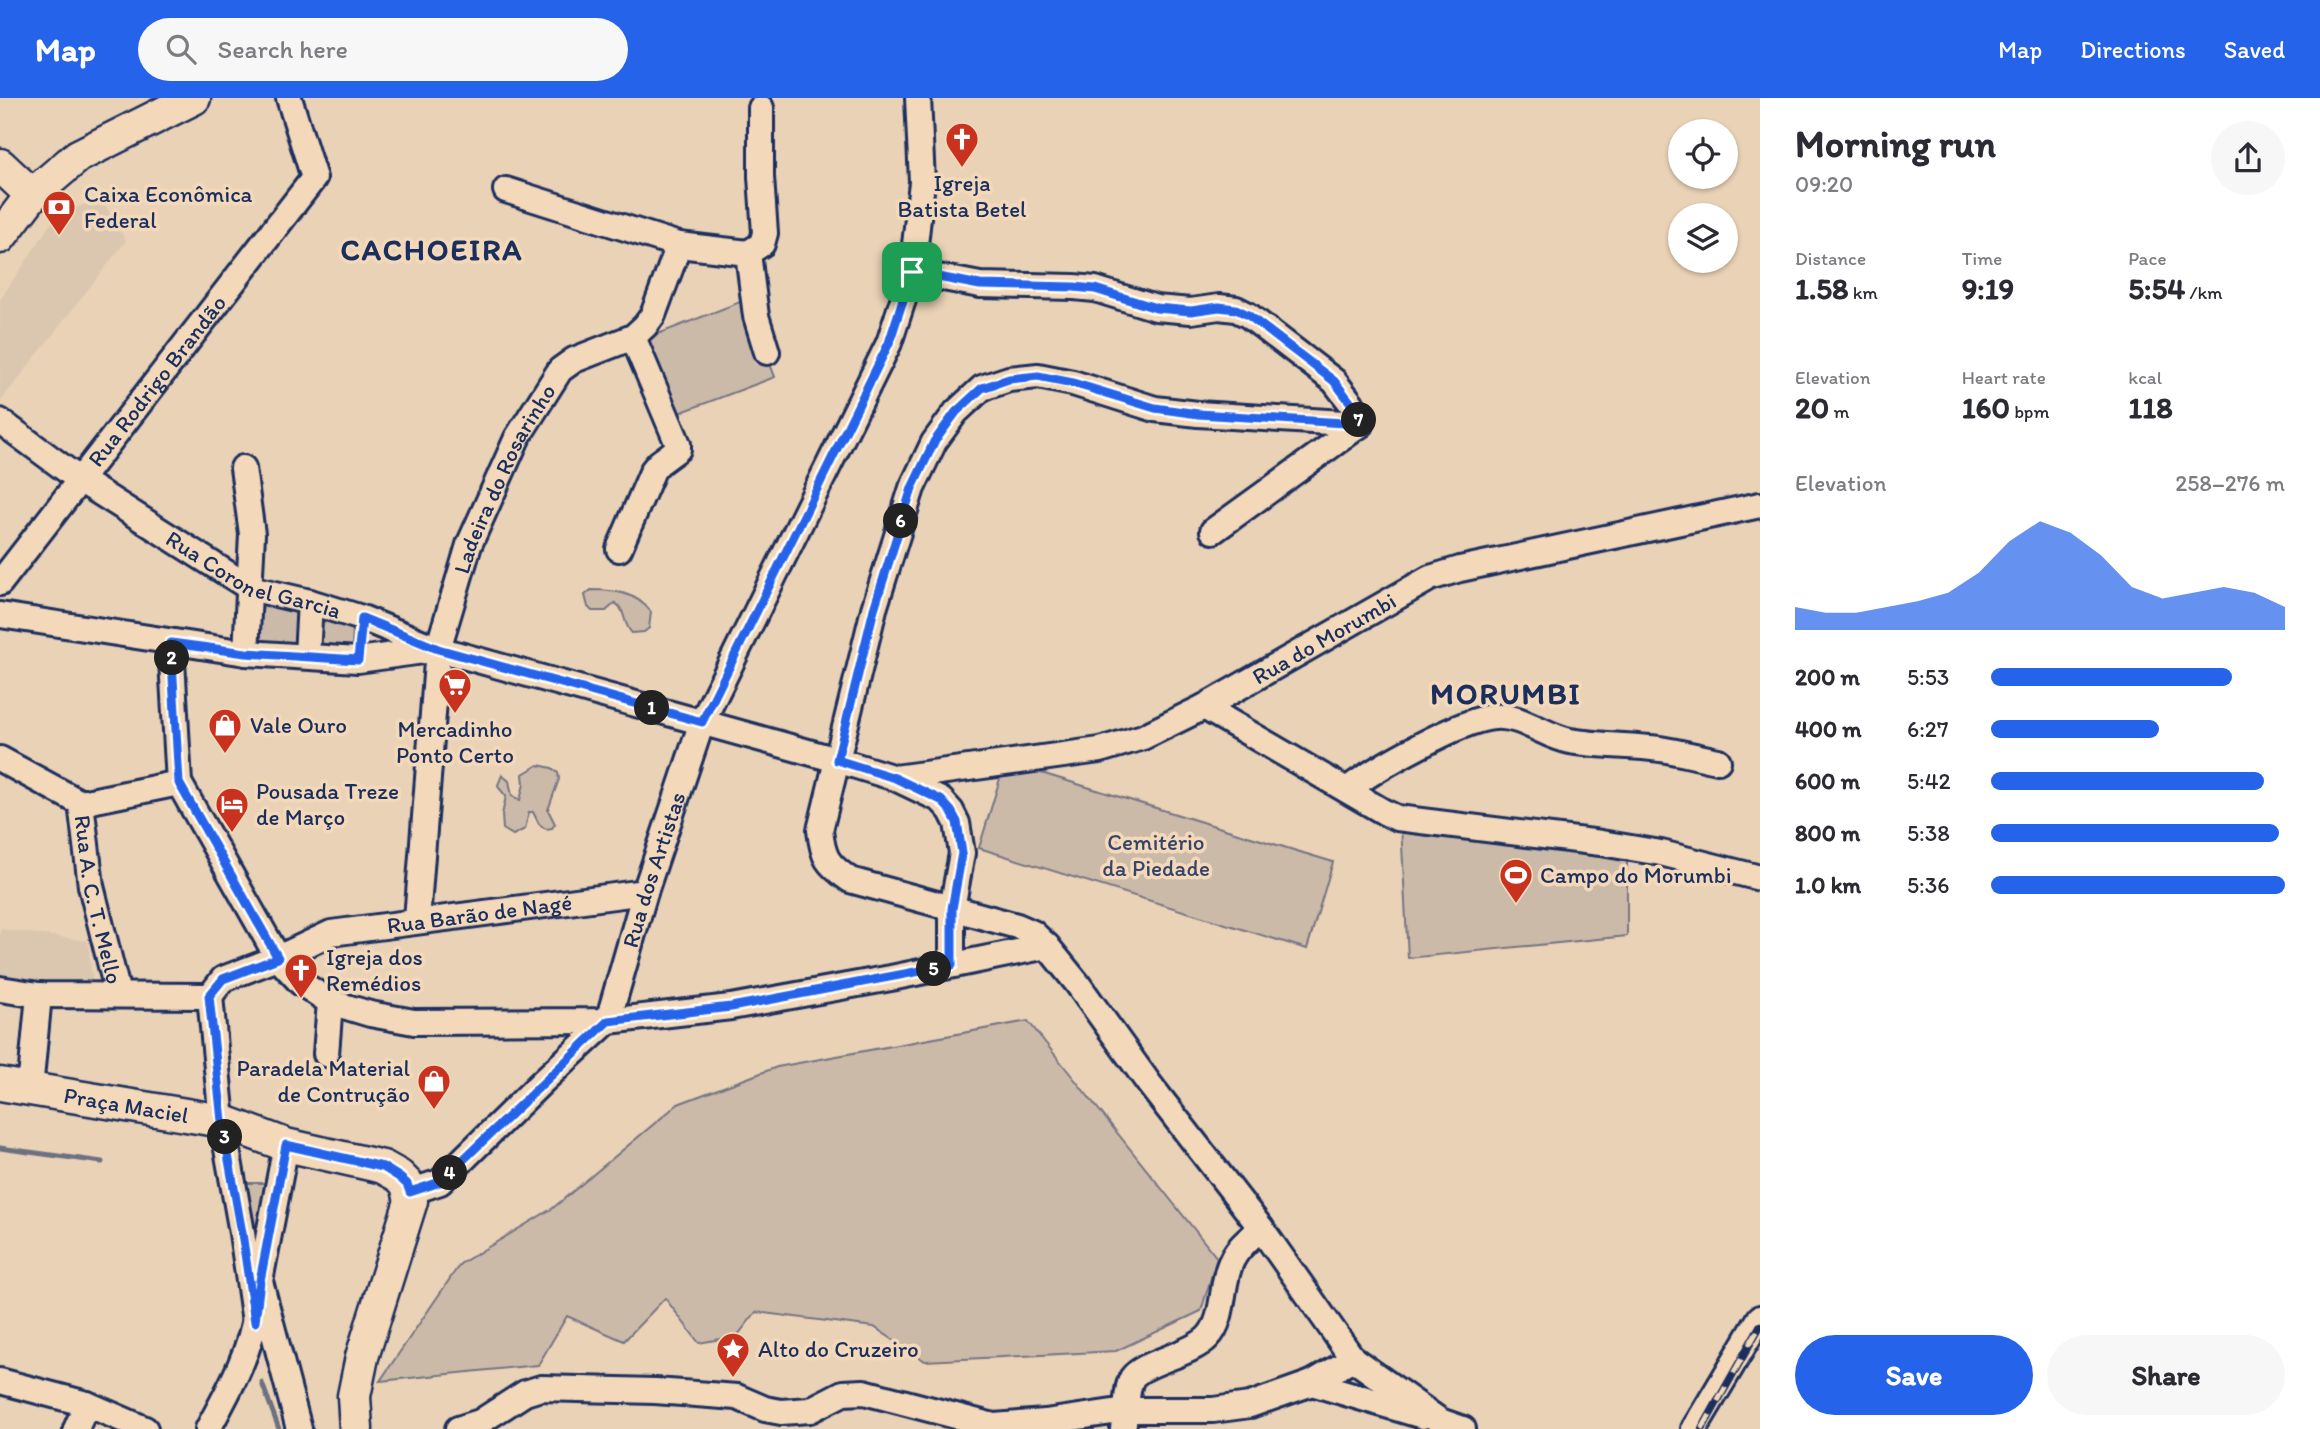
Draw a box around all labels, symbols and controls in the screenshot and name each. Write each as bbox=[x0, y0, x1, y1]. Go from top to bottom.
search box bbox=[138, 18, 628, 81]
text: Map bbox=[35, 30, 96, 69]
icon: search bbox=[162, 30, 200, 68]
text: Search here bbox=[218, 33, 348, 65]
text: Map bbox=[1998, 35, 2042, 64]
text: Directions bbox=[2080, 35, 2186, 64]
text: Saved bbox=[2224, 35, 2285, 64]
map controls bbox=[1668, 119, 1738, 273]
button: locate bbox=[1668, 119, 1738, 189]
church icon: Igreja Batista Betel bbox=[943, 120, 981, 169]
text: Morning run bbox=[1795, 121, 1996, 167]
button: share bbox=[2211, 121, 2285, 195]
place label: Igreja Batista Betel bbox=[897, 169, 1027, 223]
text: 09:20 bbox=[1795, 170, 1853, 198]
place label: Caixa Econômica Federal bbox=[84, 180, 253, 234]
bank icon: Caixa Econômica Federal bbox=[40, 188, 78, 237]
button: layers bbox=[1668, 203, 1738, 273]
district label: CACHOEIRA bbox=[340, 231, 524, 268]
pin bbox=[882, 242, 942, 302]
text: Distance bbox=[1795, 247, 1866, 270]
text: Time bbox=[1962, 247, 2002, 270]
text: Pace bbox=[2128, 247, 2166, 270]
icon: arrive bbox=[893, 253, 931, 291]
text: 1.58 bbox=[1795, 270, 1849, 307]
text: 9:19 bbox=[1962, 270, 2014, 307]
text: 5:54 bbox=[2128, 270, 2185, 307]
text: km bbox=[1849, 281, 1878, 304]
text: /km bbox=[2185, 281, 2223, 304]
street label: Rua Rodrigo Brandão bbox=[82, 289, 232, 472]
text: Elevation bbox=[1795, 366, 1871, 389]
text: Heart rate bbox=[1962, 366, 2046, 389]
text: kcal bbox=[2128, 366, 2162, 389]
street label: Ladeira do Rosarinho bbox=[447, 379, 562, 577]
text: 20 bbox=[1795, 389, 1829, 426]
text: 160 bbox=[1962, 389, 2010, 426]
text: 118 bbox=[2128, 389, 2173, 426]
text: m bbox=[1829, 400, 1850, 423]
text: bpm bbox=[2010, 400, 2049, 423]
pin: 7 bbox=[1342, 402, 1376, 438]
text: 7 bbox=[1354, 408, 1363, 431]
text: Elevation bbox=[1795, 469, 1886, 497]
text: 258–276 m bbox=[2175, 469, 2285, 497]
pin: 6 bbox=[884, 504, 918, 538]
text: 6 bbox=[895, 509, 906, 532]
street label: Rua Coronel Garcia bbox=[161, 524, 344, 625]
street label: Rua do Morumbi bbox=[1247, 586, 1401, 691]
pin: 2 bbox=[154, 640, 190, 676]
text: 2 bbox=[167, 646, 177, 669]
text: 200 m bbox=[1795, 663, 1860, 691]
text: 5:53 bbox=[1907, 663, 1949, 691]
supermarket icon: Mercadinho Ponto Certo bbox=[436, 666, 474, 715]
district label: MORUMBI bbox=[1430, 675, 1582, 712]
pin: 1 bbox=[634, 690, 670, 726]
text: 1 bbox=[647, 696, 656, 719]
shop icon: Vale Ouro bbox=[206, 706, 244, 755]
place label: Vale Ouro bbox=[250, 711, 347, 739]
place label: Mercadinho Ponto Certo bbox=[396, 715, 514, 769]
text: 400 m bbox=[1795, 715, 1862, 743]
text: 6:27 bbox=[1907, 715, 1948, 743]
text: 600 m bbox=[1795, 767, 1860, 795]
text: 5:42 bbox=[1907, 767, 1951, 795]
place label: Pousada Treze de Março bbox=[256, 777, 399, 831]
hotel icon: Pousada Treze de Março bbox=[213, 785, 251, 834]
street label: Rua dos Artistas bbox=[616, 788, 692, 951]
street label: Rua A. C. T. Mello bbox=[69, 813, 129, 987]
text: 800 m bbox=[1795, 819, 1860, 847]
text: 5:38 bbox=[1907, 819, 1950, 847]
park label: Cemitério da Piedade bbox=[1102, 828, 1210, 882]
sports icon: Campo do Morumbi bbox=[1497, 856, 1535, 905]
place label: Campo do Morumbi bbox=[1540, 861, 1732, 889]
text: 1.0 km bbox=[1795, 871, 1861, 899]
text: 5:36 bbox=[1907, 871, 1949, 899]
street label: Rua Barão de Nagé bbox=[385, 888, 574, 940]
place label: Igreja dos Remédios bbox=[326, 943, 423, 997]
church icon: Igreja dos Remédios bbox=[282, 951, 320, 1000]
pin: 5 bbox=[916, 952, 951, 986]
text: 5 bbox=[929, 957, 938, 980]
place label: Paradela Material de Contrução bbox=[237, 1054, 410, 1108]
shop icon: Paradela Material de Contrução bbox=[415, 1062, 453, 1111]
street label: Praça Maciel bbox=[62, 1081, 191, 1129]
pin: 3 bbox=[208, 1119, 243, 1154]
text: 3 bbox=[219, 1125, 230, 1148]
pin: 4 bbox=[433, 1156, 468, 1190]
text: 4 bbox=[444, 1161, 455, 1184]
place icon: Alto do Cruzeiro bbox=[714, 1330, 752, 1379]
place label: Alto do Cruzeiro bbox=[758, 1335, 919, 1363]
button: Save bbox=[1795, 1335, 2033, 1415]
button: Share bbox=[2047, 1335, 2285, 1415]

